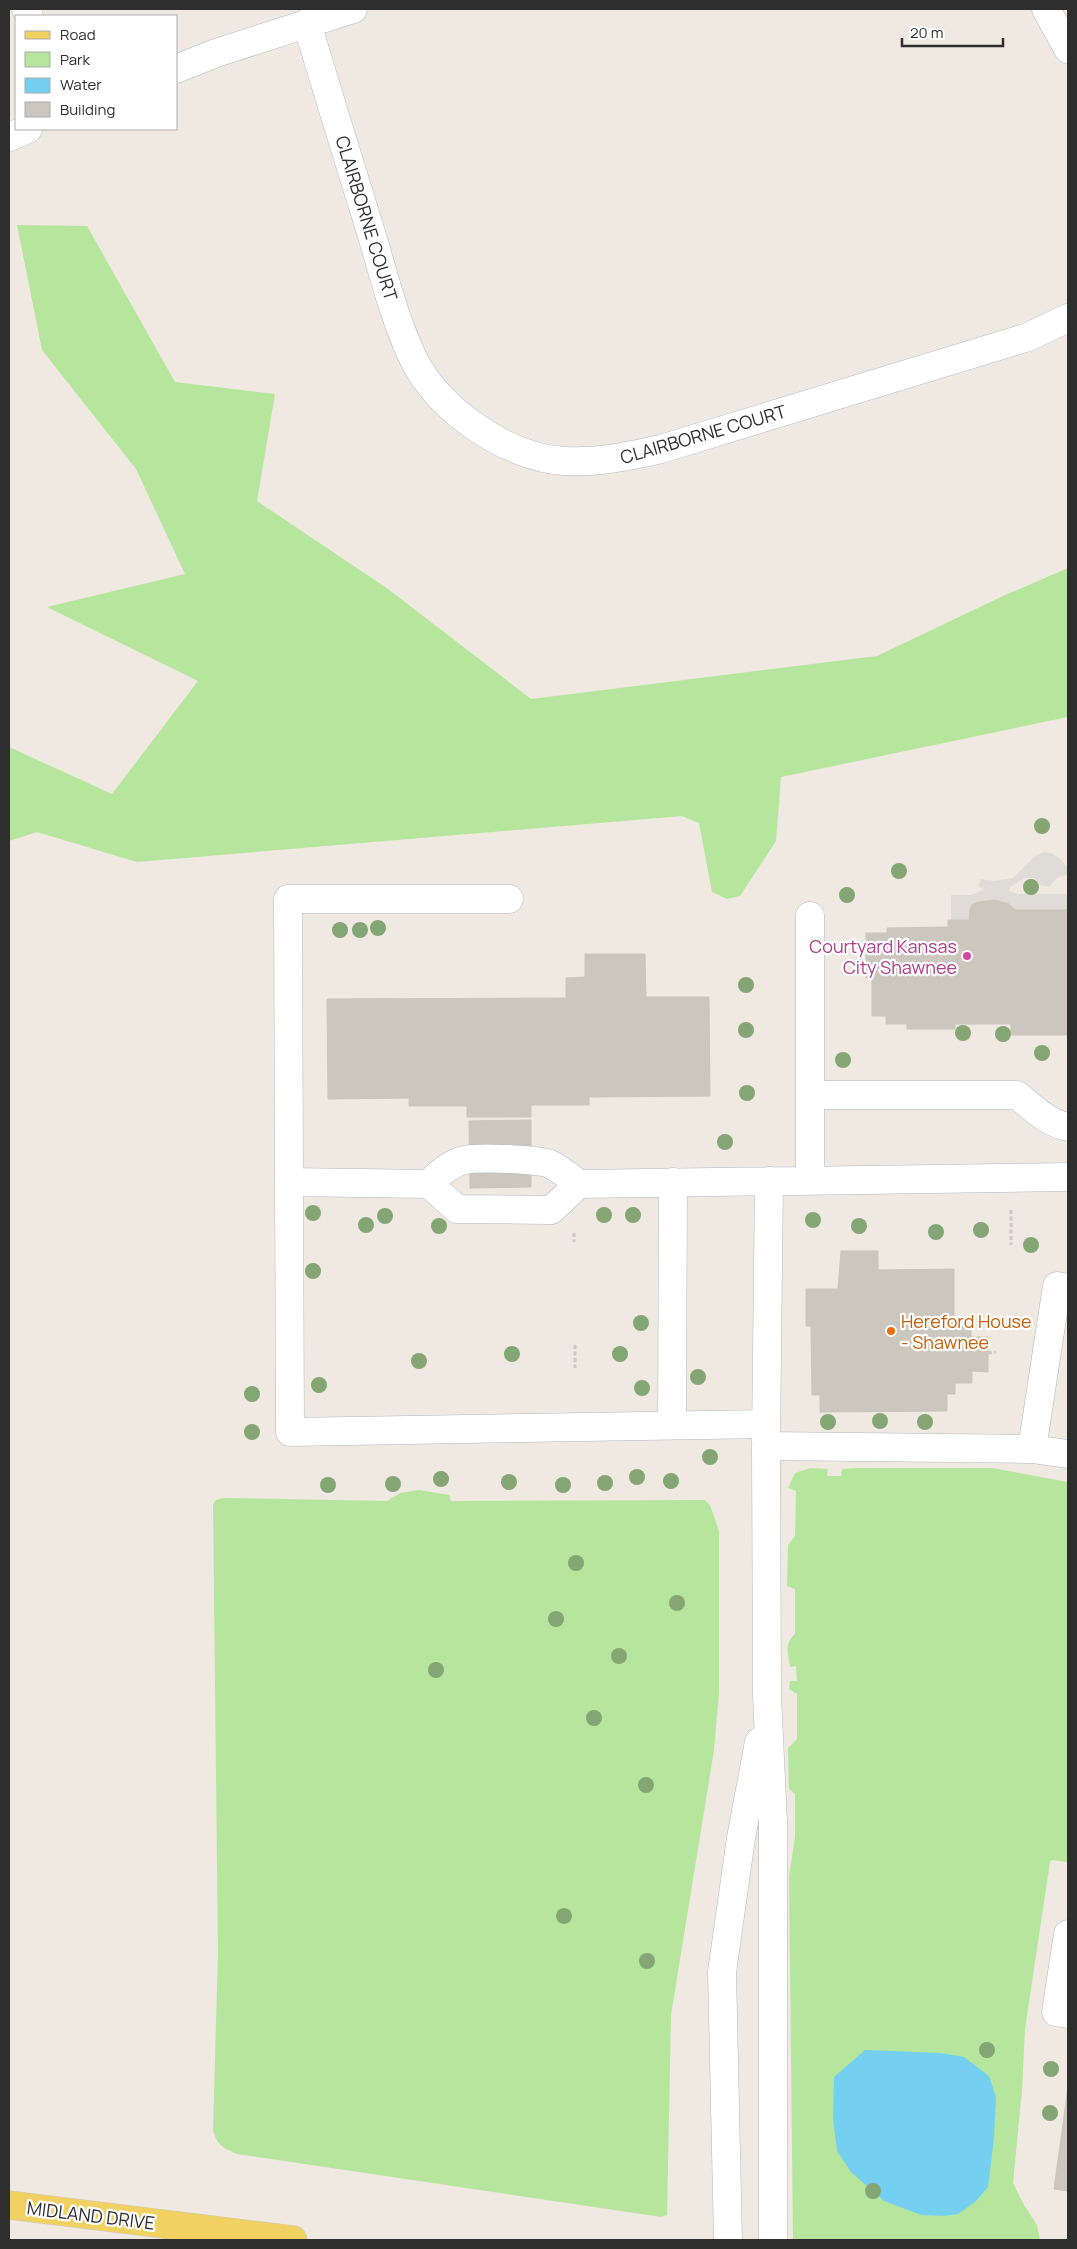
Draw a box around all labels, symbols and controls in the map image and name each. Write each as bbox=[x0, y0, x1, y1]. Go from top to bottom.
legend bbox=[15, 15, 178, 130]
scale bar bbox=[902, 15, 1003, 47]
text: 20 m bbox=[910, 22, 943, 43]
text: Road bbox=[60, 24, 96, 45]
text: Park bbox=[60, 49, 90, 70]
text: Water bbox=[60, 74, 102, 95]
text: Building bbox=[60, 99, 115, 120]
street label: CLAIRBORNE COURT bbox=[330, 133, 404, 304]
street label: CLAIRBORNE COURT bbox=[617, 399, 789, 469]
place label: Courtyard Kansas City Shawnee bbox=[809, 934, 957, 979]
marker: Courtyard Kansas City Shawnee bbox=[961, 950, 973, 962]
place label: Hereford House - Shawnee bbox=[901, 1309, 1032, 1354]
marker: Hereford House - Shawnee bbox=[885, 1325, 897, 1337]
street label: MIDLAND DRIVE bbox=[26, 2195, 156, 2235]

